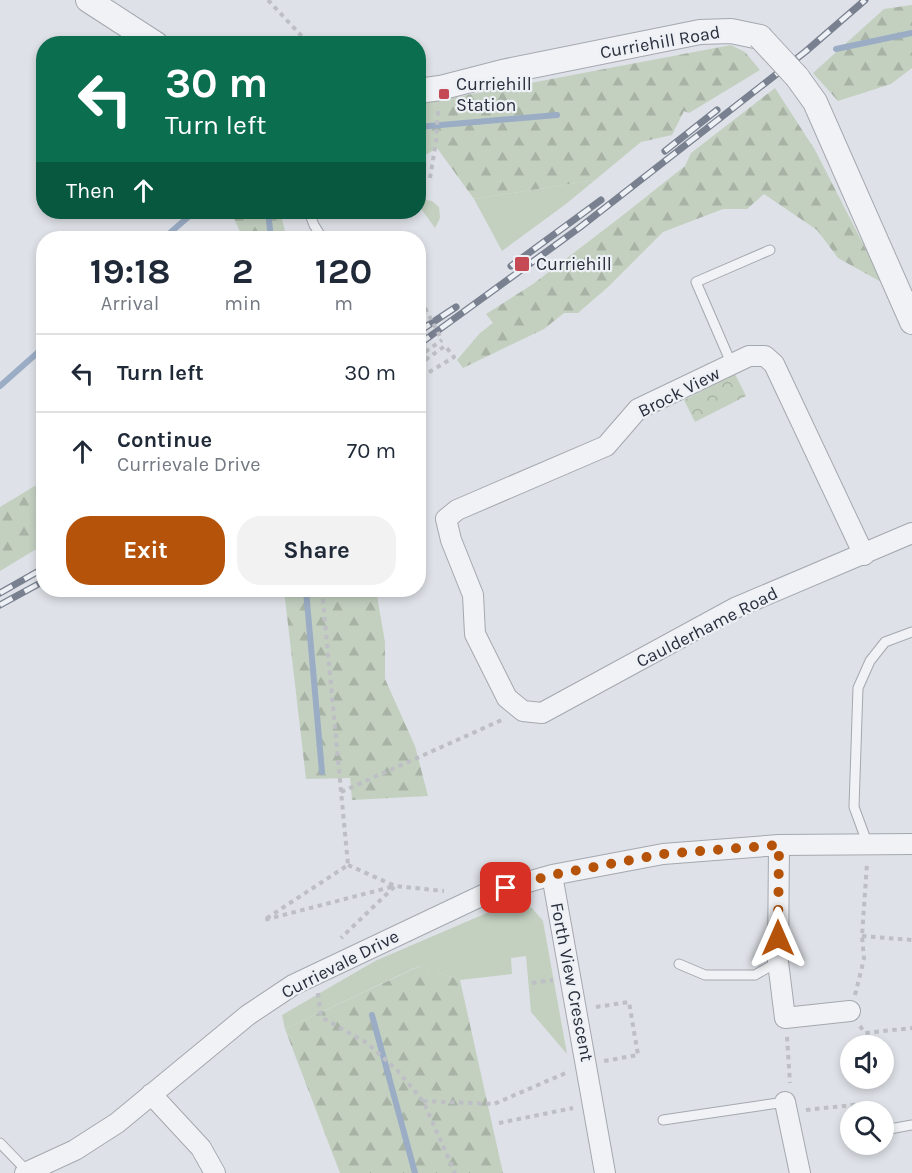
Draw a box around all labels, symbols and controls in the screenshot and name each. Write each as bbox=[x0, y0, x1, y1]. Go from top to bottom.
street label: Curriehill Road bbox=[598, 21, 722, 63]
text: 30 m bbox=[165, 58, 268, 108]
icon: left bbox=[66, 60, 144, 138]
place label: Curriehill Station bbox=[456, 73, 532, 116]
marker: Curriehill Station bbox=[437, 87, 451, 101]
text: Turn left bbox=[165, 109, 266, 141]
icon: ahead bbox=[127, 174, 160, 207]
text: Then bbox=[66, 178, 115, 204]
text: 19:18 bbox=[90, 250, 170, 292]
text: 2 bbox=[232, 250, 254, 292]
text: 120 bbox=[315, 250, 372, 292]
place label: Curriehill bbox=[536, 253, 612, 275]
marker: Curriehill bbox=[513, 255, 531, 273]
text: Arrival bbox=[101, 292, 159, 315]
text: min bbox=[224, 292, 261, 315]
text: m bbox=[334, 292, 353, 315]
icon: left bbox=[66, 357, 99, 390]
text: Turn left bbox=[117, 360, 204, 386]
text: 30 m bbox=[344, 360, 396, 386]
street label: Brock View bbox=[634, 362, 724, 422]
text: Continue bbox=[117, 427, 212, 453]
icon: ahead bbox=[66, 435, 99, 468]
text: 70 m bbox=[347, 438, 396, 464]
text: Currievale Drive bbox=[117, 453, 260, 476]
button: Exit bbox=[66, 516, 225, 585]
button: Share bbox=[237, 516, 396, 585]
street label: Caulderhame Road bbox=[633, 582, 781, 672]
pin bbox=[480, 862, 531, 913]
icon: arrive bbox=[489, 871, 522, 904]
street label: Forth View Crescent bbox=[546, 901, 598, 1064]
position arrow bbox=[746, 906, 810, 970]
street label: Currievale Drive bbox=[277, 925, 403, 1003]
map controls bbox=[840, 1035, 894, 1155]
button: sound bbox=[840, 1035, 894, 1089]
button: search bbox=[840, 1101, 894, 1155]

